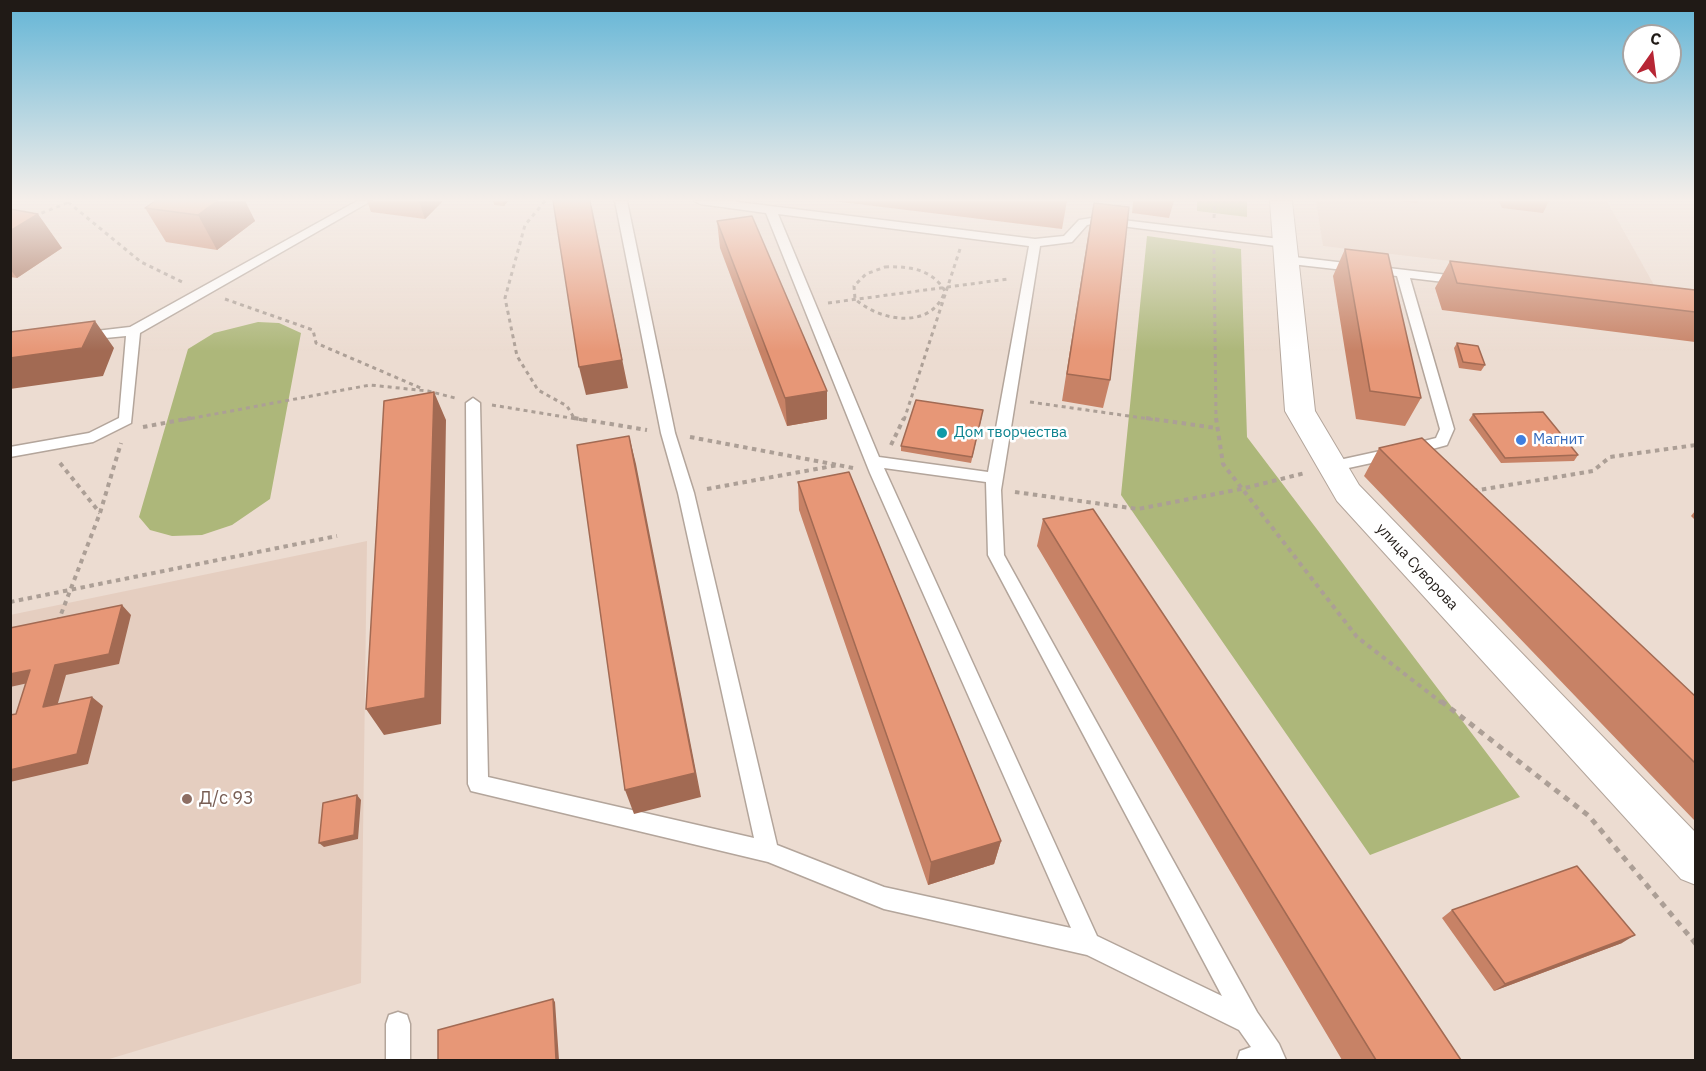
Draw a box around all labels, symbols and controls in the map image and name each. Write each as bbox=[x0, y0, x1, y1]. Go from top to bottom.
north arrow bbox=[1622, 24, 1682, 84]
text: С bbox=[1648, 28, 1663, 49]
place label: Дом творчества bbox=[954, 424, 1067, 442]
marker: Дом творчества bbox=[935, 426, 949, 440]
place label: Магнит bbox=[1533, 431, 1584, 449]
marker: Магнит bbox=[1514, 433, 1528, 447]
street label: улица Суворова bbox=[1372, 520, 1462, 614]
place label: Д/с 93 bbox=[199, 788, 254, 810]
marker: Д/с 93 bbox=[180, 792, 194, 806]

